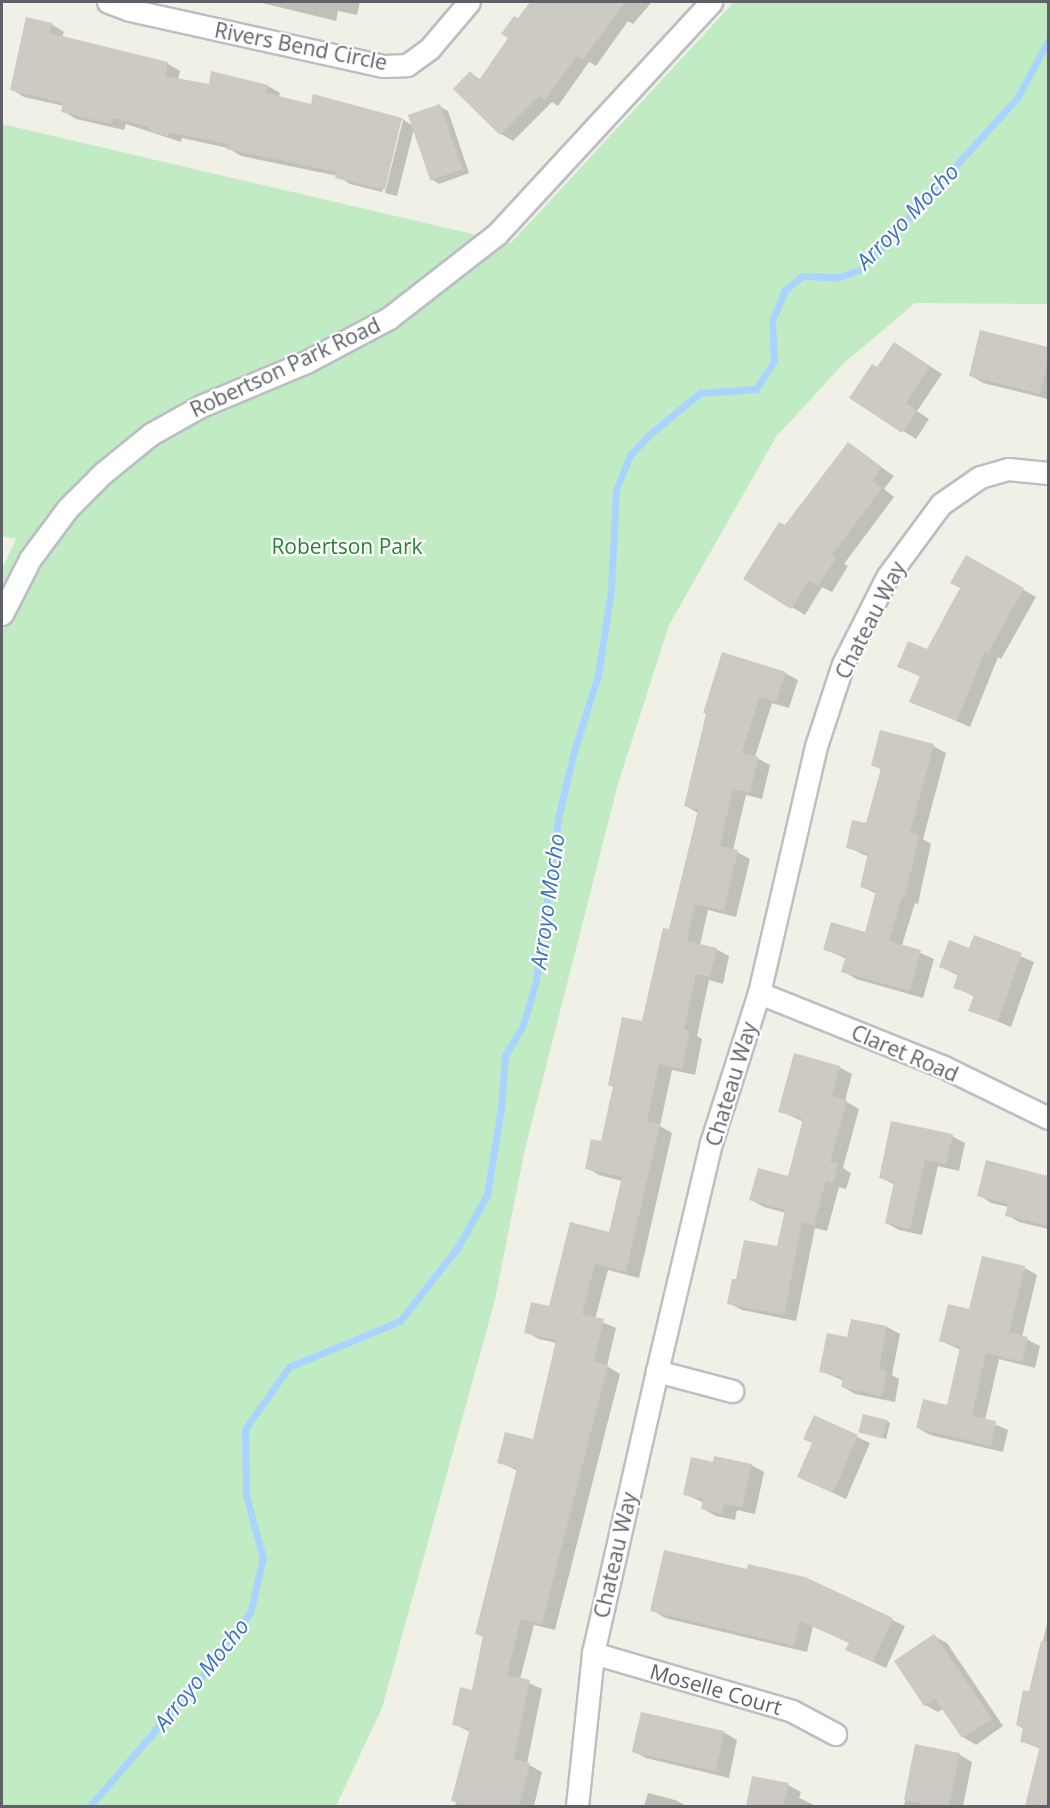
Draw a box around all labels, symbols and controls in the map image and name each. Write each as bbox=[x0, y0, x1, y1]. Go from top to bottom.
street label: Rivers Bend Circle bbox=[213, 17, 389, 75]
water label: Arroyo Mocho bbox=[850, 158, 964, 274]
street label: Robertson Park Road bbox=[186, 312, 384, 422]
park label: Robertson Park bbox=[271, 533, 423, 559]
street label: Chateau Way bbox=[830, 557, 910, 683]
water label: Arroyo Mocho bbox=[524, 832, 570, 970]
street label: Chateau Way bbox=[700, 1019, 762, 1149]
street label: Claret Road bbox=[848, 1019, 962, 1087]
street label: Chateau Way bbox=[588, 1489, 642, 1621]
water label: Arroyo Mocho bbox=[148, 1613, 254, 1735]
street label: Moselle Court bbox=[647, 1658, 785, 1720]

